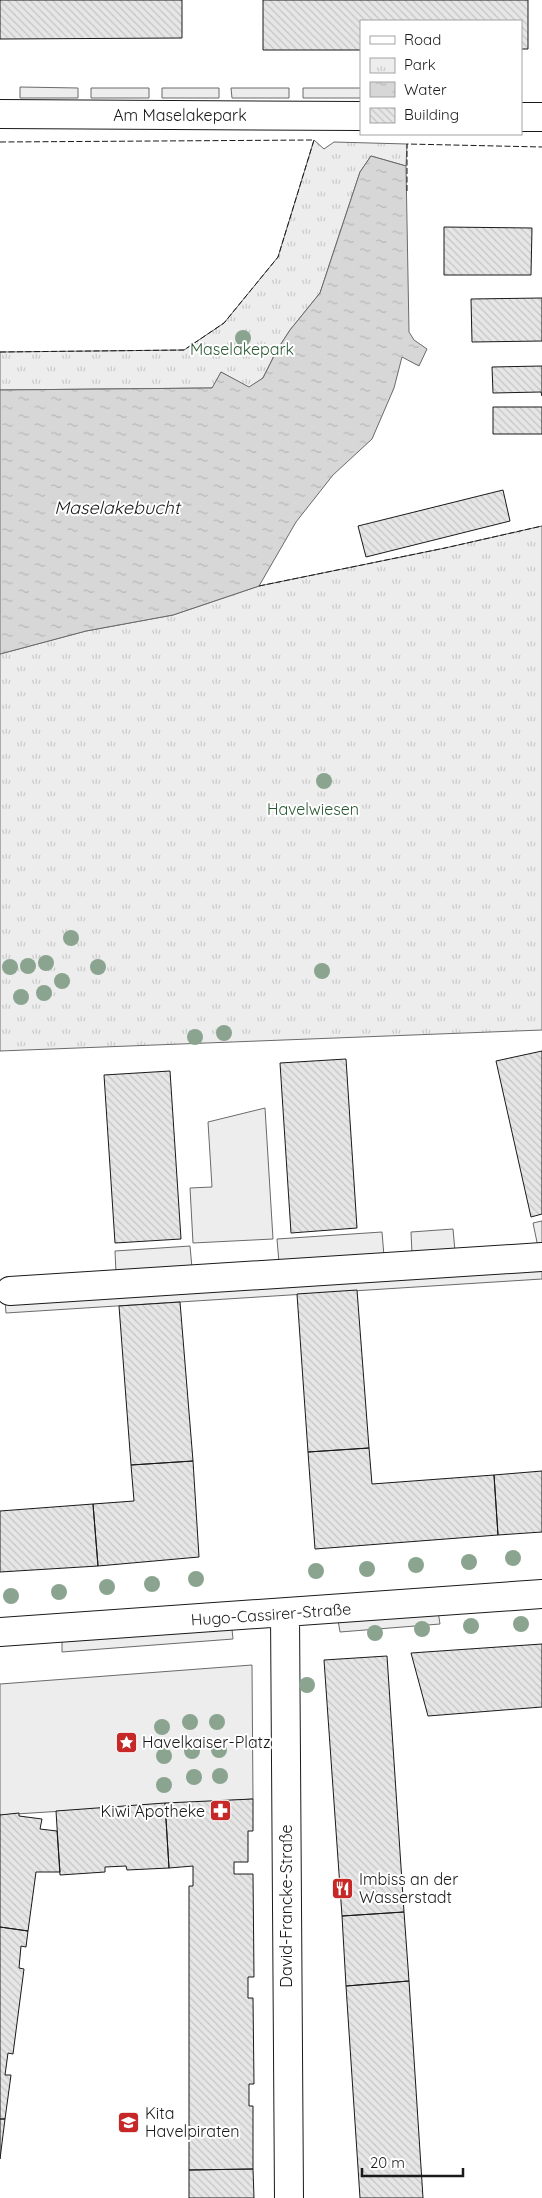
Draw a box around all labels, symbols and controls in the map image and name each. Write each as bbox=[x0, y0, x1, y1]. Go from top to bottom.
legend bbox=[360, 20, 522, 135]
text: Road bbox=[404, 30, 441, 49]
text: Park bbox=[404, 55, 436, 74]
text: Water bbox=[404, 80, 447, 99]
street label: Am Maselakepark bbox=[113, 105, 247, 125]
text: Building bbox=[404, 105, 459, 124]
park label: Maselakepark bbox=[190, 339, 294, 359]
water label: Maselakebucht bbox=[54, 496, 182, 519]
park label: Havelwiesen bbox=[267, 799, 359, 819]
street label: Hugo-Cassirer-Straße bbox=[190, 1598, 352, 1630]
place icon: Havelkaiser-Platz bbox=[114, 1730, 138, 1754]
place label: Havelkaiser-Platz bbox=[142, 1732, 271, 1752]
pharmacy icon: Kiwi Apotheke bbox=[209, 1799, 233, 1823]
place label: Kiwi Apotheke bbox=[100, 1801, 205, 1821]
street label: David-Francke-Straße bbox=[276, 1824, 296, 1988]
place label: Imbiss an der Wasserstadt bbox=[359, 1869, 458, 1907]
restaurant icon: Imbiss an der Wasserstadt bbox=[331, 1876, 355, 1900]
place label: Kita Havelpiraten bbox=[145, 2103, 240, 2141]
school or university icon: Kita Havelpiraten bbox=[117, 2110, 141, 2134]
scale bar bbox=[362, 2146, 463, 2178]
text: 20 m bbox=[370, 2153, 405, 2172]

